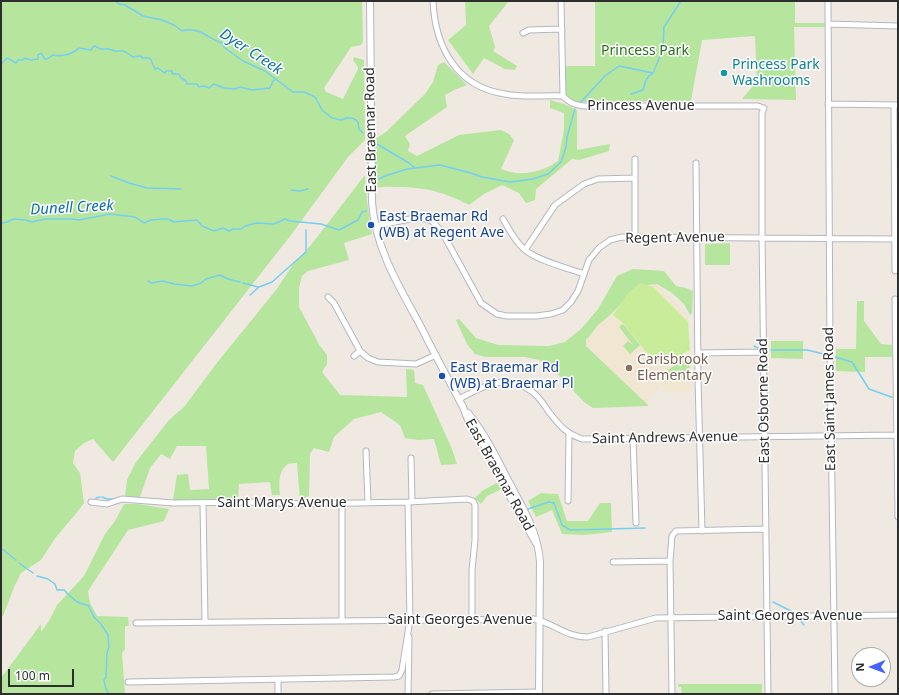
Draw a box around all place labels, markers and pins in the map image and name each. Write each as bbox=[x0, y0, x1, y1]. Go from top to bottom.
place label: Princess Park Washrooms bbox=[732, 57, 820, 90]
marker: Princess Park Washrooms bbox=[719, 68, 729, 78]
place label: East Braemar Rd (WB) at Regent Ave bbox=[379, 209, 504, 242]
marker: East Braemar Rd (WB) at Regent Ave bbox=[366, 220, 376, 230]
place label: Carisbrook Elementary bbox=[637, 352, 712, 384]
place label: East Braemar Rd (WB) at Braemar Pl bbox=[450, 360, 574, 392]
marker: Carisbrook Elementary bbox=[624, 363, 634, 373]
marker: East Braemar Rd (WB) at Braemar Pl bbox=[437, 371, 447, 381]

